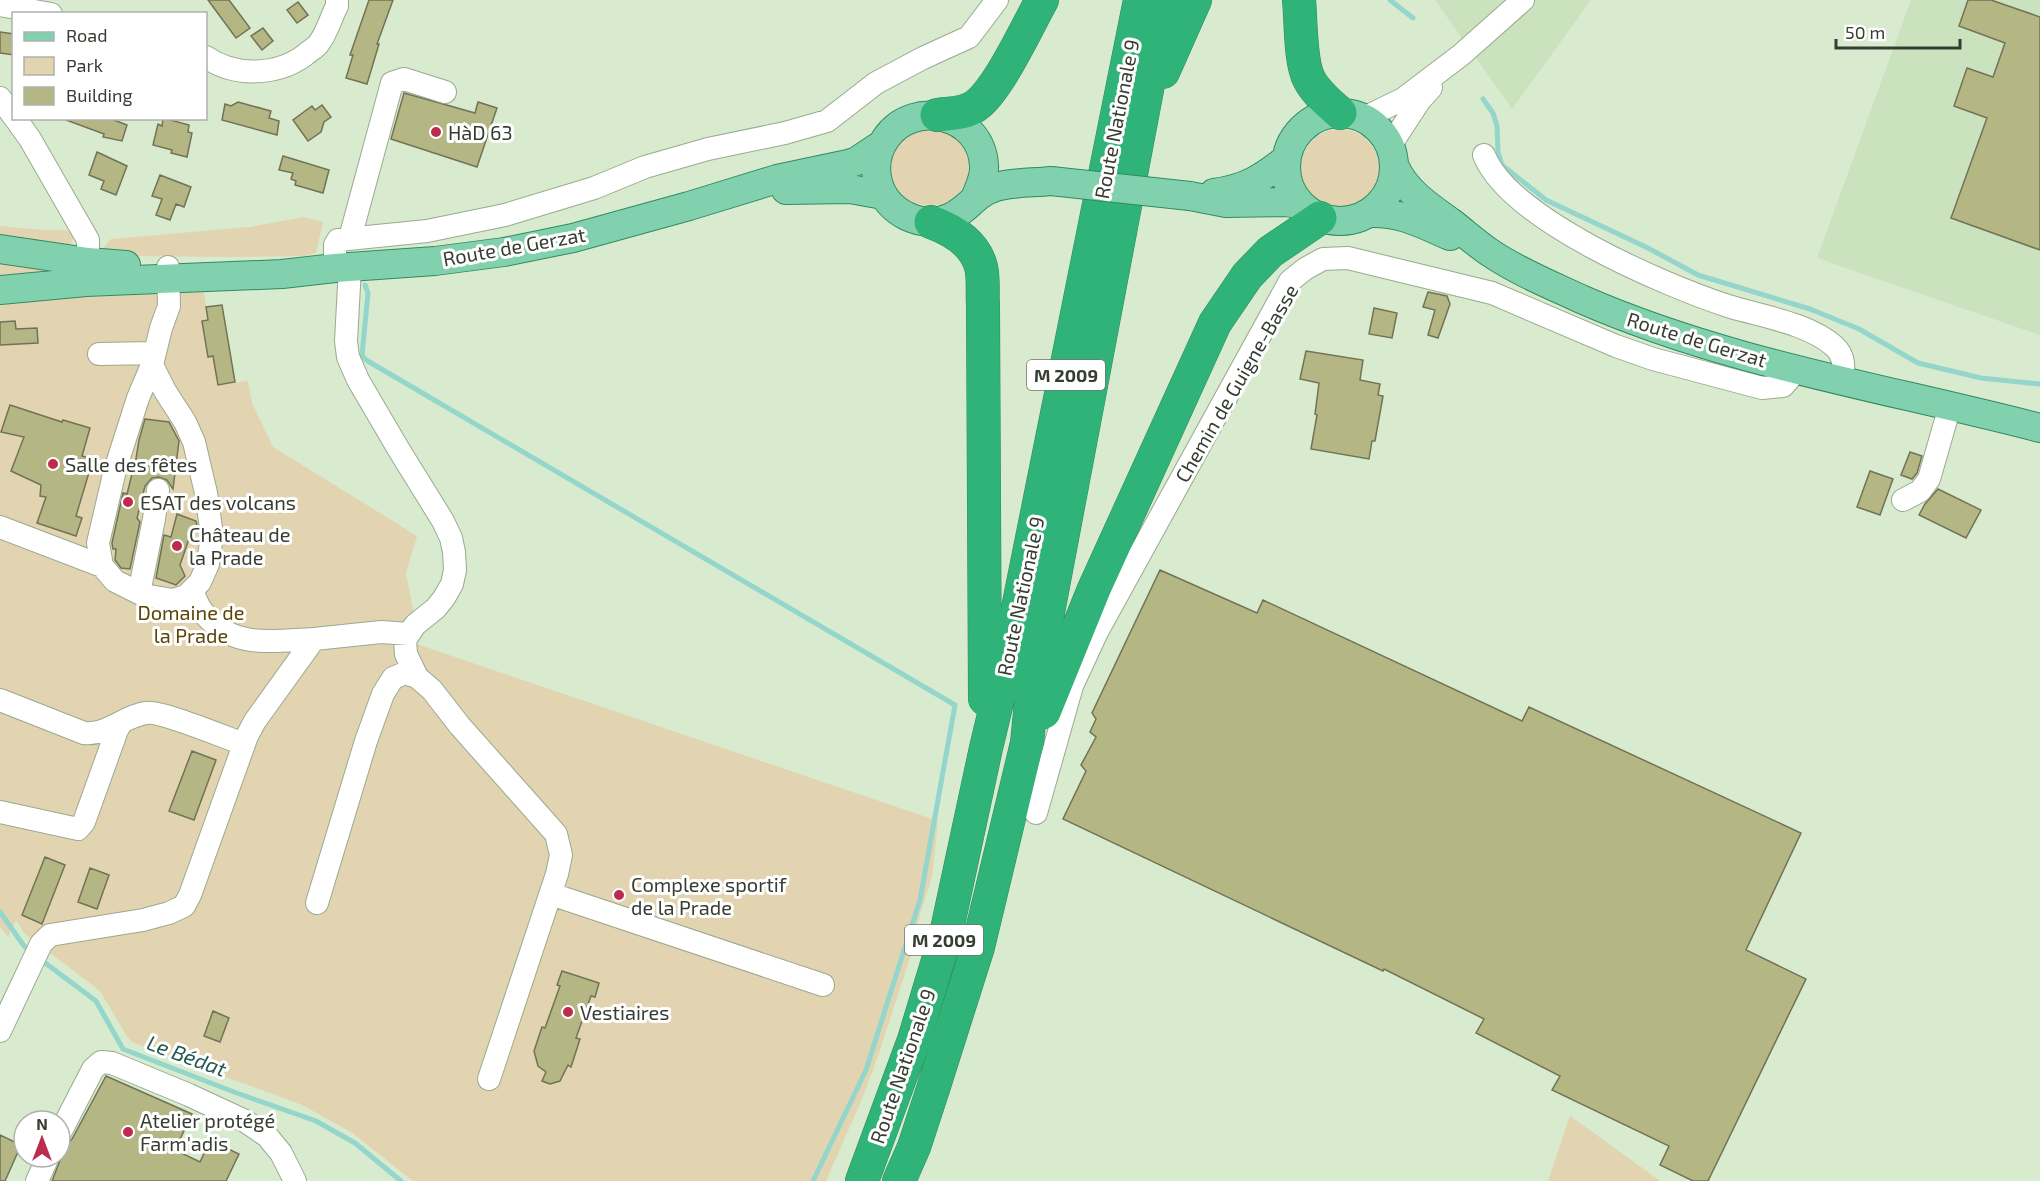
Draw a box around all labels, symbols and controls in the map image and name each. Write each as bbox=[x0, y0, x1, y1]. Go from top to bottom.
legend bbox=[12, 12, 207, 120]
scale bar bbox=[1836, 12, 1960, 50]
text: 50 m bbox=[1845, 21, 1885, 43]
text: Road bbox=[66, 24, 107, 46]
street label: Route Nationale 9 bbox=[1089, 37, 1143, 201]
text: Park bbox=[66, 54, 103, 76]
text: Building bbox=[66, 84, 133, 106]
place label: HàD 63 bbox=[448, 120, 513, 144]
marker: HàD 63 bbox=[429, 125, 443, 139]
street label: Route de Gerzat bbox=[441, 222, 588, 270]
street label: Chemin de Guigne-Basse bbox=[1169, 280, 1303, 486]
street label: Route de Gerzat bbox=[1624, 306, 1770, 372]
road number: M 2009 bbox=[1027, 360, 1105, 390]
place label: Salle des fêtes bbox=[65, 452, 197, 476]
marker: Salle des fêtes bbox=[46, 457, 60, 471]
place label: ESAT des volcans bbox=[140, 490, 296, 514]
marker: ESAT des volcans bbox=[121, 495, 135, 509]
street label: Route Nationale 9 bbox=[991, 514, 1049, 678]
place label: Château de la Prade bbox=[189, 522, 290, 569]
marker: Château de la Prade bbox=[170, 539, 184, 553]
park label: Domaine de la Prade bbox=[137, 600, 245, 647]
place label: Complexe sportif de la Prade bbox=[631, 872, 787, 919]
marker: Complexe sportif de la Prade bbox=[612, 888, 626, 902]
road number: M 2009 bbox=[905, 925, 983, 955]
street label: Route Nationale 9 bbox=[864, 985, 940, 1147]
place label: Vestiaires bbox=[580, 1000, 670, 1024]
marker: Vestiaires bbox=[561, 1005, 575, 1019]
water label: Le Bédat bbox=[144, 1029, 230, 1081]
place label: Atelier protégé Farm'adis bbox=[140, 1108, 275, 1155]
north arrow bbox=[12, 1109, 72, 1169]
text: N bbox=[36, 1114, 48, 1133]
marker: Atelier protégé Farm'adis bbox=[121, 1125, 135, 1139]

